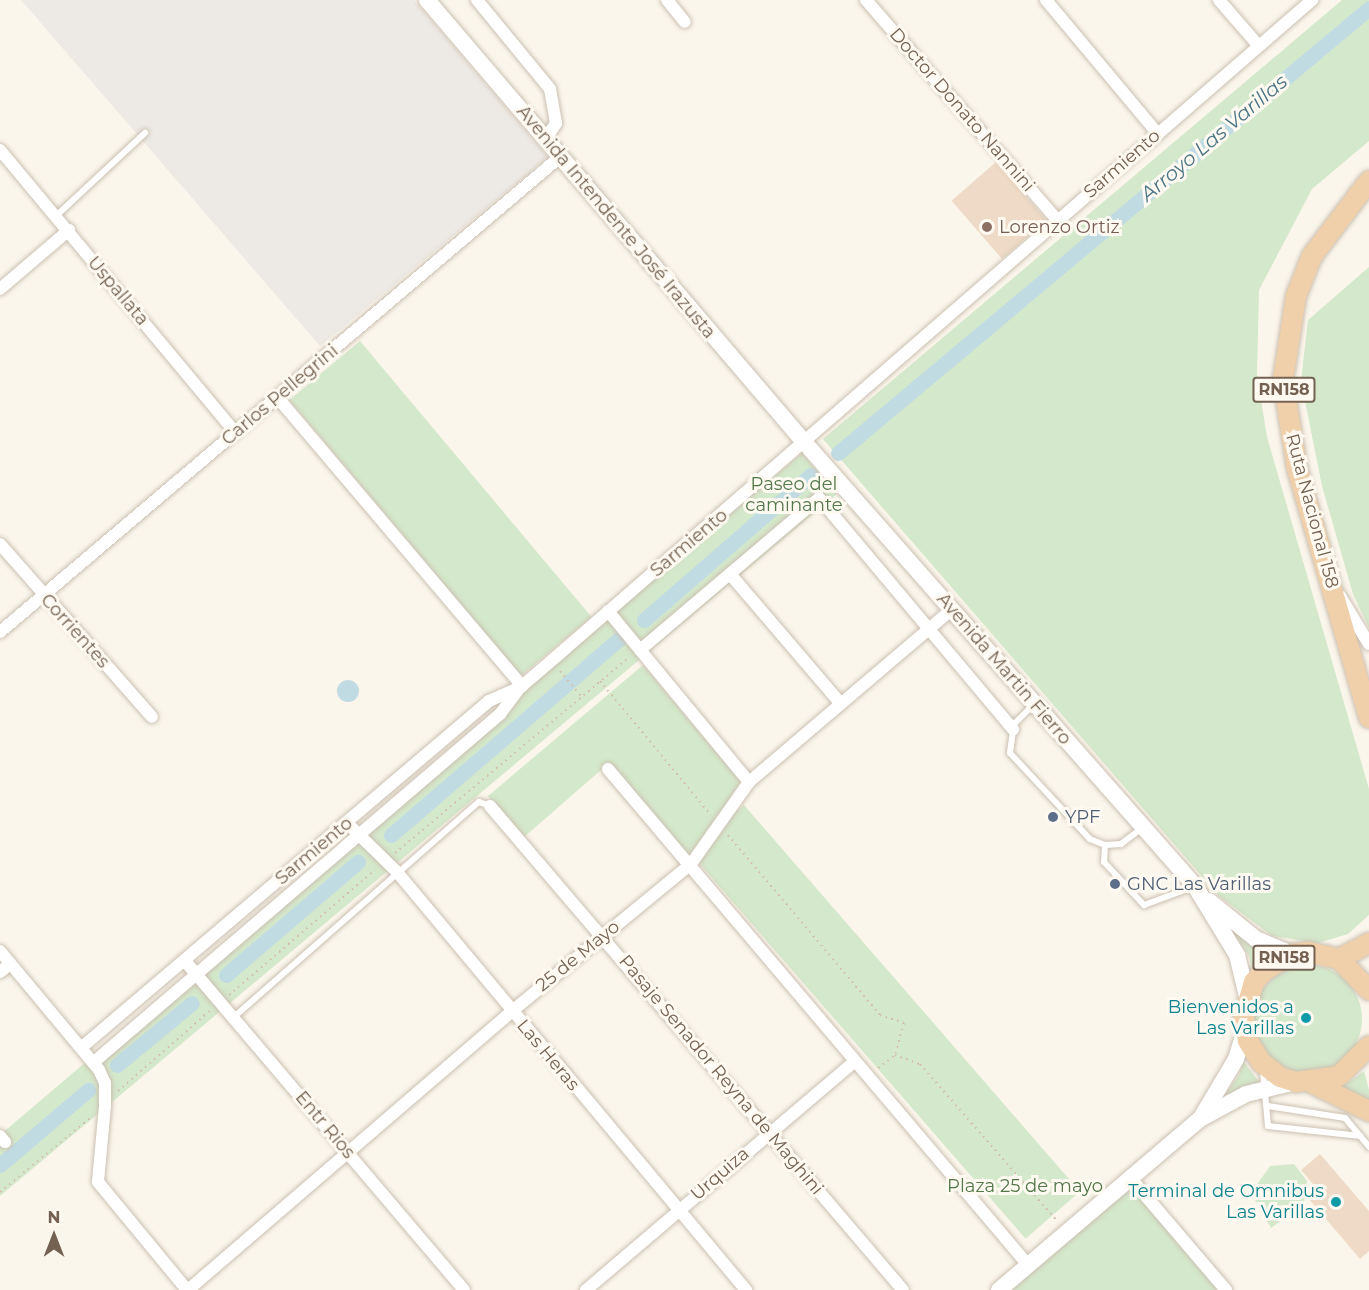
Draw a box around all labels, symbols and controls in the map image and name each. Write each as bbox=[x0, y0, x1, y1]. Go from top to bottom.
street label: Doctor Donato Nannini bbox=[885, 24, 1039, 196]
water label: Arroyo Las Varillas bbox=[1136, 70, 1292, 206]
street label: Avenida Intendente José Irazusta bbox=[512, 101, 720, 343]
street label: Sarmiento bbox=[1079, 125, 1165, 203]
place label: Lorenzo Ortiz bbox=[999, 216, 1120, 238]
marker: Lorenzo Ortiz bbox=[980, 220, 994, 234]
street label: Uspallata bbox=[83, 252, 153, 330]
street label: Carlos Pellegrini bbox=[217, 340, 343, 450]
road number: RN158 bbox=[1251, 377, 1317, 403]
street label: Ruta Nacional 158 bbox=[1281, 431, 1343, 591]
park label: Paseo del caminante bbox=[745, 474, 843, 516]
street label: Sarmiento bbox=[646, 505, 732, 581]
street label: Corrientes bbox=[36, 589, 114, 673]
street label: Avenida Martin Fierro bbox=[932, 589, 1076, 749]
place label: YPF bbox=[1065, 806, 1100, 828]
marker: YPF bbox=[1046, 810, 1060, 824]
street label: Sarmiento bbox=[271, 813, 357, 889]
place label: GNC Las Varillas bbox=[1127, 873, 1271, 895]
marker: GNC Las Varillas bbox=[1108, 877, 1122, 891]
street label: 25 de Mayo bbox=[532, 916, 624, 996]
road number: RN158 bbox=[1251, 945, 1317, 971]
street label: Pasaje Senador Reyna de Maghini bbox=[614, 951, 828, 1199]
place label: Bienvenidos a Las Varillas bbox=[1168, 997, 1294, 1040]
marker: Bienvenidos a Las Varillas bbox=[1299, 1011, 1313, 1025]
street label: Las Heras bbox=[512, 1015, 584, 1095]
street label: Entr Rios bbox=[291, 1087, 359, 1163]
street label: Urquiza bbox=[686, 1143, 754, 1205]
park label: Plaza 25 de mayo bbox=[947, 1175, 1103, 1197]
place label: Terminal de Omnibus Las Varillas bbox=[1128, 1181, 1324, 1224]
marker: Terminal de Omnibus Las Varillas bbox=[1329, 1195, 1343, 1209]
north arrow bbox=[24, 1206, 84, 1266]
text: N bbox=[48, 1208, 60, 1227]

